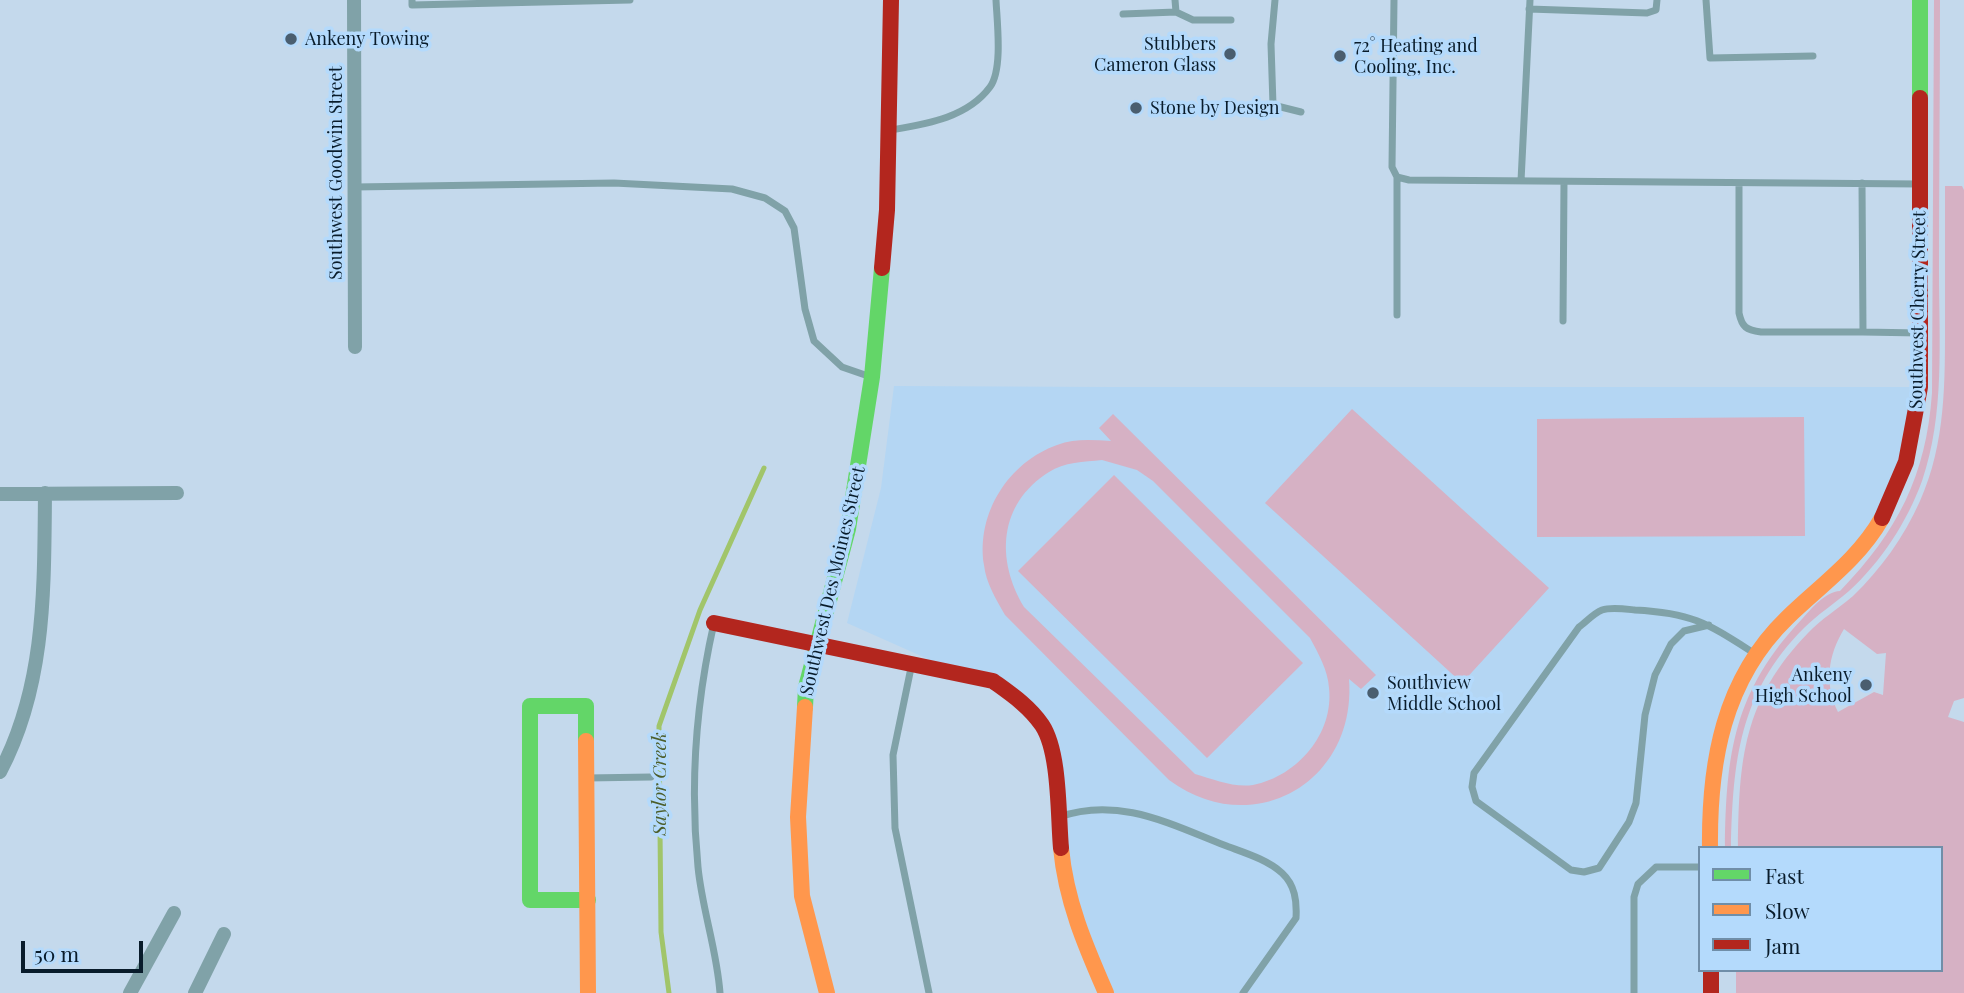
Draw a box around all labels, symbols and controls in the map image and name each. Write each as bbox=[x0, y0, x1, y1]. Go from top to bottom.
place label: Ankeny Towing bbox=[305, 28, 429, 50]
marker: Ankeny Towing bbox=[283, 31, 299, 47]
place label: Stubbers Cameron Glass bbox=[1094, 33, 1216, 76]
place label: 72° Heating and Cooling, Inc. bbox=[1354, 35, 1478, 78]
marker: Stubbers Cameron Glass bbox=[1222, 46, 1238, 62]
marker: 72° Heating and Cooling, Inc. bbox=[1332, 48, 1348, 64]
street label: Southwest Goodwin Street bbox=[325, 66, 347, 280]
place label: Stone by Design bbox=[1150, 97, 1280, 119]
marker: Stone by Design bbox=[1128, 100, 1144, 116]
street label: Southwest Cherry Street bbox=[1905, 211, 1931, 409]
street label: Southwest Des Moines Street bbox=[796, 464, 870, 698]
place label: Ankeny High School bbox=[1755, 664, 1852, 706]
place label: Southview Middle School bbox=[1387, 672, 1501, 714]
marker: Ankeny High School bbox=[1858, 677, 1874, 693]
marker: Southview Middle School bbox=[1365, 685, 1381, 701]
water label: Saylor Creek bbox=[649, 732, 671, 836]
legend bbox=[1698, 846, 1943, 972]
text: Fast bbox=[1765, 861, 1804, 889]
text: Slow bbox=[1765, 896, 1810, 924]
scale bar bbox=[24, 926, 147, 970]
text: Jam bbox=[1765, 931, 1801, 959]
text: 50 m bbox=[34, 939, 79, 967]

